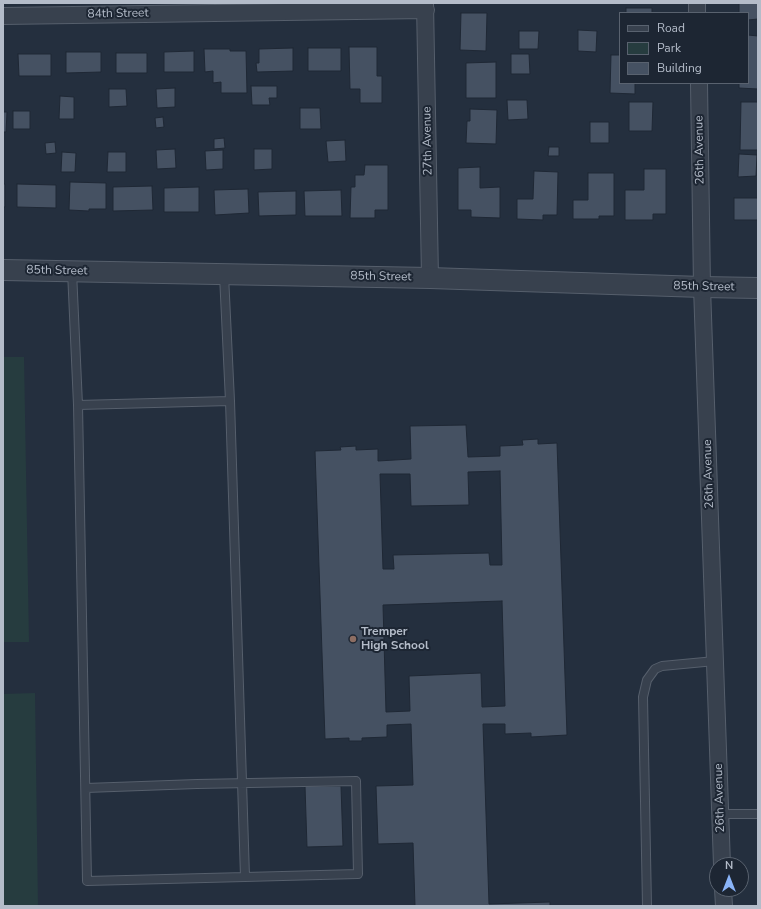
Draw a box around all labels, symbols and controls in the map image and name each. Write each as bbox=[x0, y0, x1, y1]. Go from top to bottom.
street label: 84th Street bbox=[87, 6, 149, 22]
legend bbox=[619, 12, 749, 84]
text: Road bbox=[657, 20, 685, 36]
text: Park bbox=[657, 40, 681, 56]
text: Building bbox=[657, 60, 702, 76]
street label: 27th Avenue bbox=[420, 106, 436, 176]
street label: 26th Avenue bbox=[692, 115, 708, 185]
street label: 85th Street bbox=[26, 263, 88, 279]
street label: 85th Street bbox=[350, 269, 412, 285]
street label: 85th Street bbox=[673, 279, 735, 295]
street label: 26th Avenue bbox=[701, 439, 717, 509]
place label: Tremper High School bbox=[361, 625, 429, 653]
marker: Tremper High School bbox=[348, 634, 358, 644]
street label: 26th Avenue bbox=[712, 763, 728, 833]
north arrow bbox=[709, 857, 749, 897]
text: N bbox=[725, 858, 733, 873]

